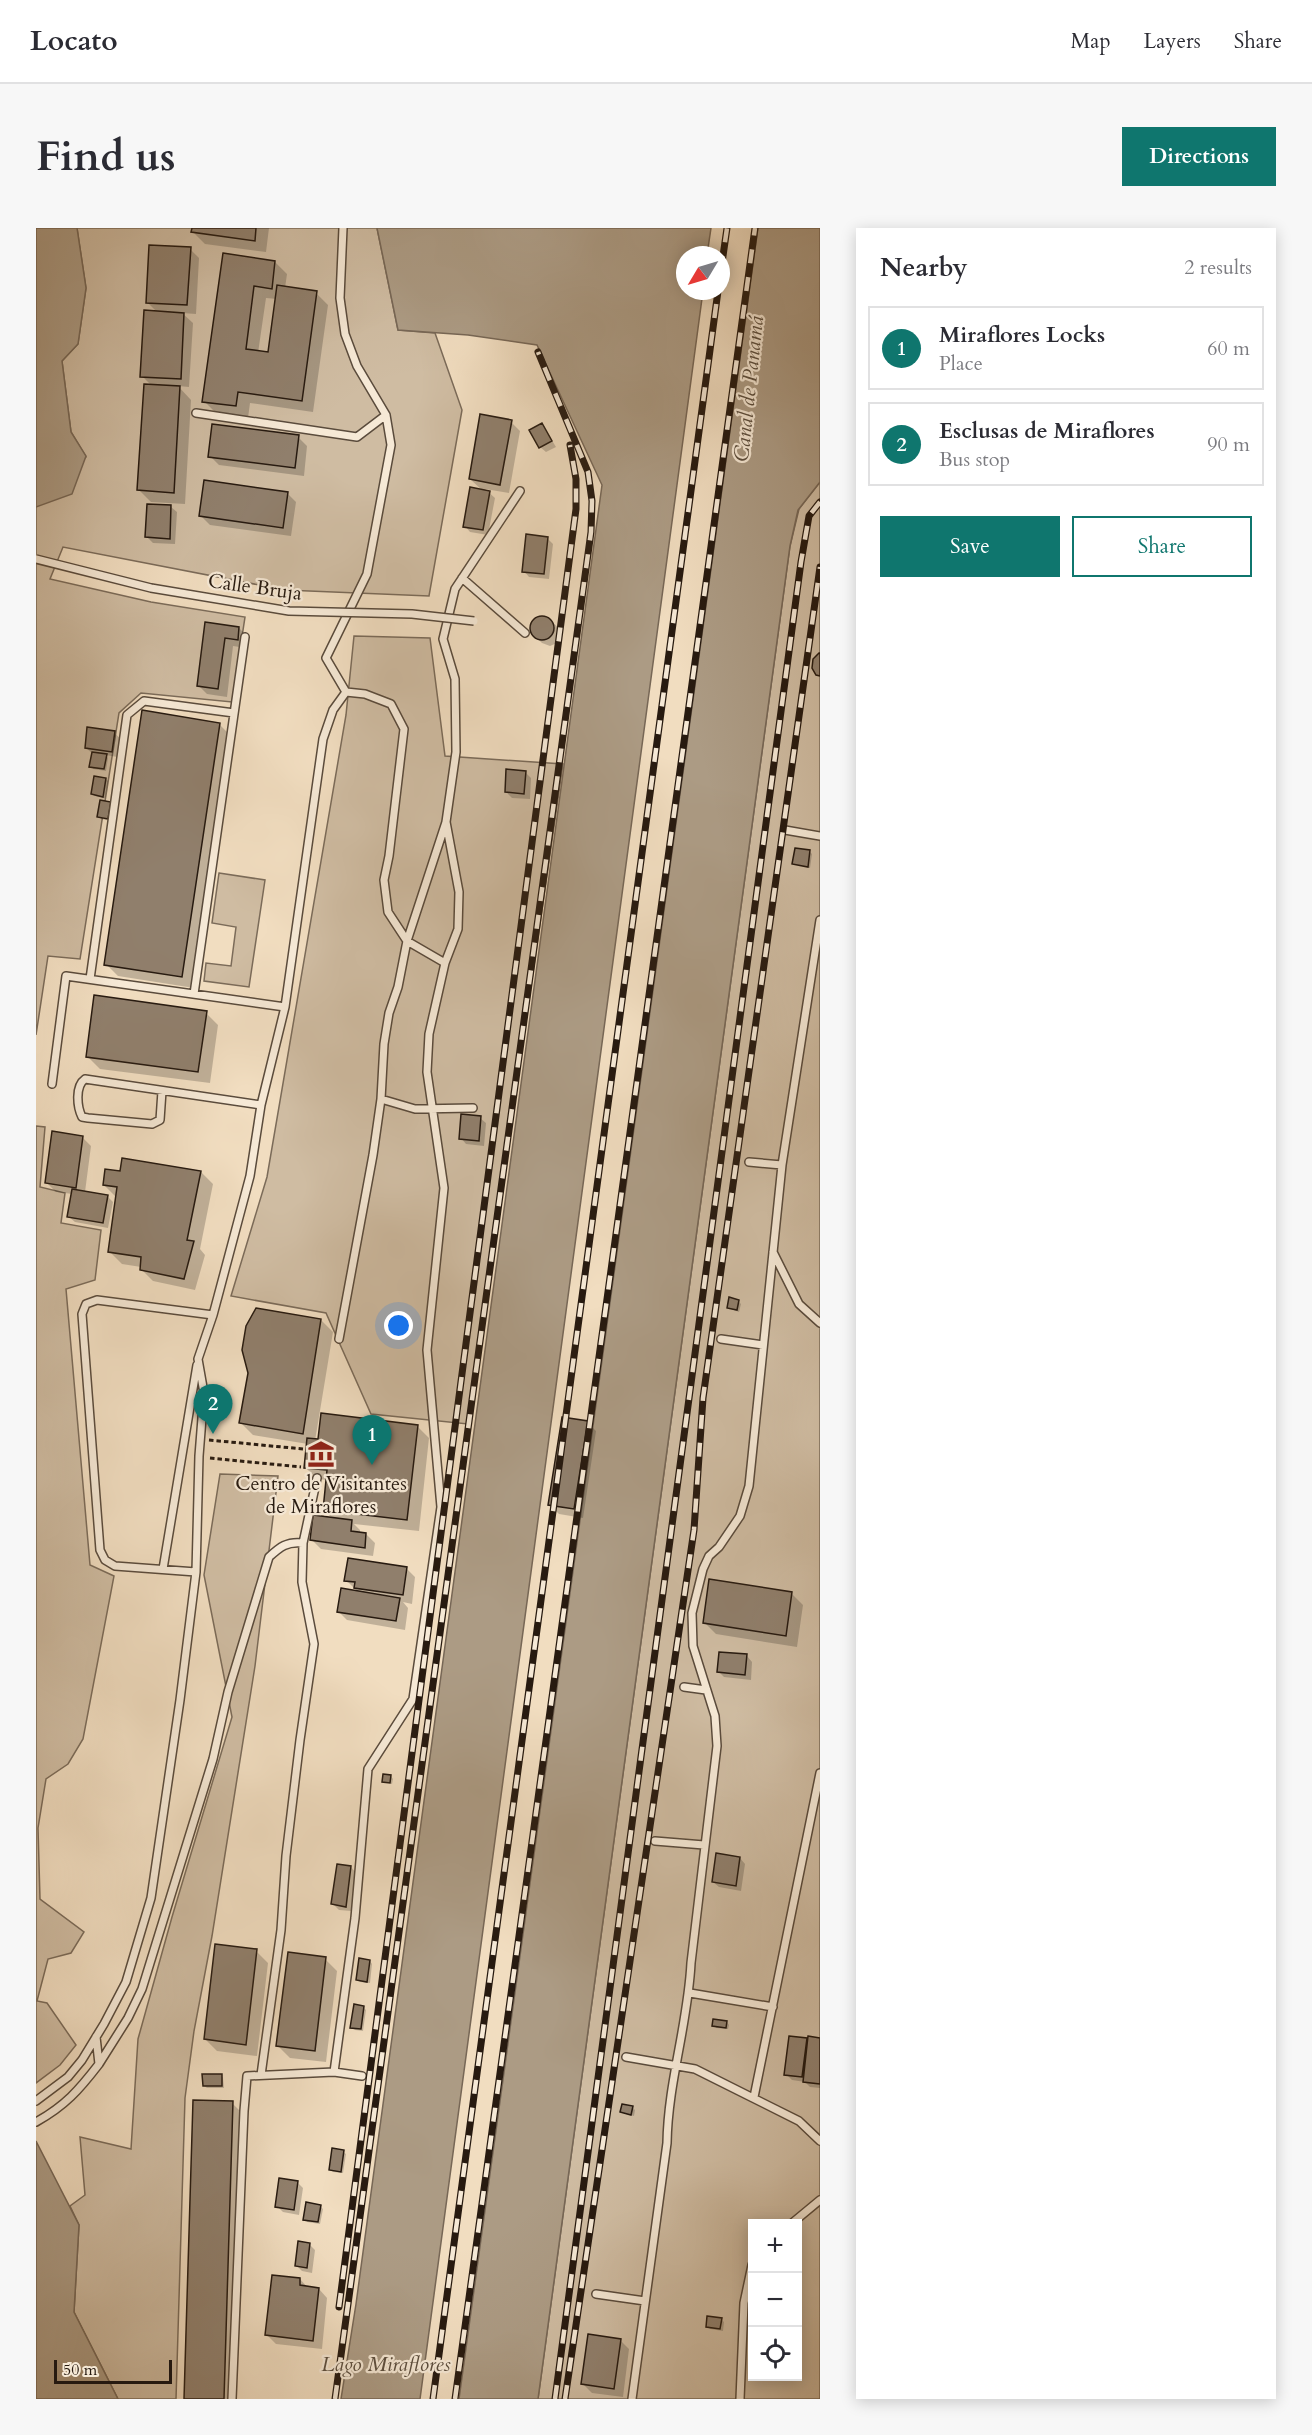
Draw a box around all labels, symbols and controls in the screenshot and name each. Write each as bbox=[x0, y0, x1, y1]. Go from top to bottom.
text: Locato bbox=[30, 22, 118, 60]
text: Map bbox=[1071, 27, 1111, 56]
text: Layers bbox=[1144, 27, 1201, 56]
text: Share bbox=[1234, 27, 1282, 56]
button: Directions bbox=[1122, 127, 1276, 186]
text: Find us bbox=[36, 128, 176, 185]
north arrow bbox=[676, 246, 730, 300]
text: Nearby bbox=[880, 250, 968, 285]
text: 2 results bbox=[1184, 254, 1252, 281]
water label: Canal de Panamá bbox=[727, 314, 771, 463]
text: Miraflores Locks bbox=[939, 320, 1105, 350]
text: 1 bbox=[896, 335, 907, 362]
text: 60 m bbox=[1207, 335, 1250, 362]
text: Place bbox=[939, 350, 983, 377]
text: Esclusas de Miraflores bbox=[939, 416, 1155, 446]
text: 2 bbox=[896, 431, 907, 458]
text: 90 m bbox=[1207, 431, 1250, 458]
text: Bus stop bbox=[939, 446, 1010, 473]
button: Save bbox=[880, 516, 1060, 577]
button: Share bbox=[1072, 516, 1252, 577]
street label: Calle Bruja bbox=[206, 567, 304, 607]
your location bbox=[384, 1311, 413, 1340]
pin: 2 bbox=[194, 1384, 232, 1434]
pin: 1 bbox=[352, 1416, 392, 1465]
museum icon: Centro de Visitantes de Miraflores bbox=[306, 1439, 336, 1469]
place label: Centro de Visitantes de Miraflores bbox=[235, 1470, 407, 1520]
map controls bbox=[748, 2219, 802, 2381]
button: + bbox=[748, 2219, 802, 2273]
button: − bbox=[748, 2273, 802, 2327]
button: locate bbox=[748, 2327, 802, 2381]
water label: Lago Miraflores bbox=[321, 2350, 451, 2379]
scale bar bbox=[54, 2357, 172, 2384]
text: 50 m bbox=[63, 2359, 97, 2381]

